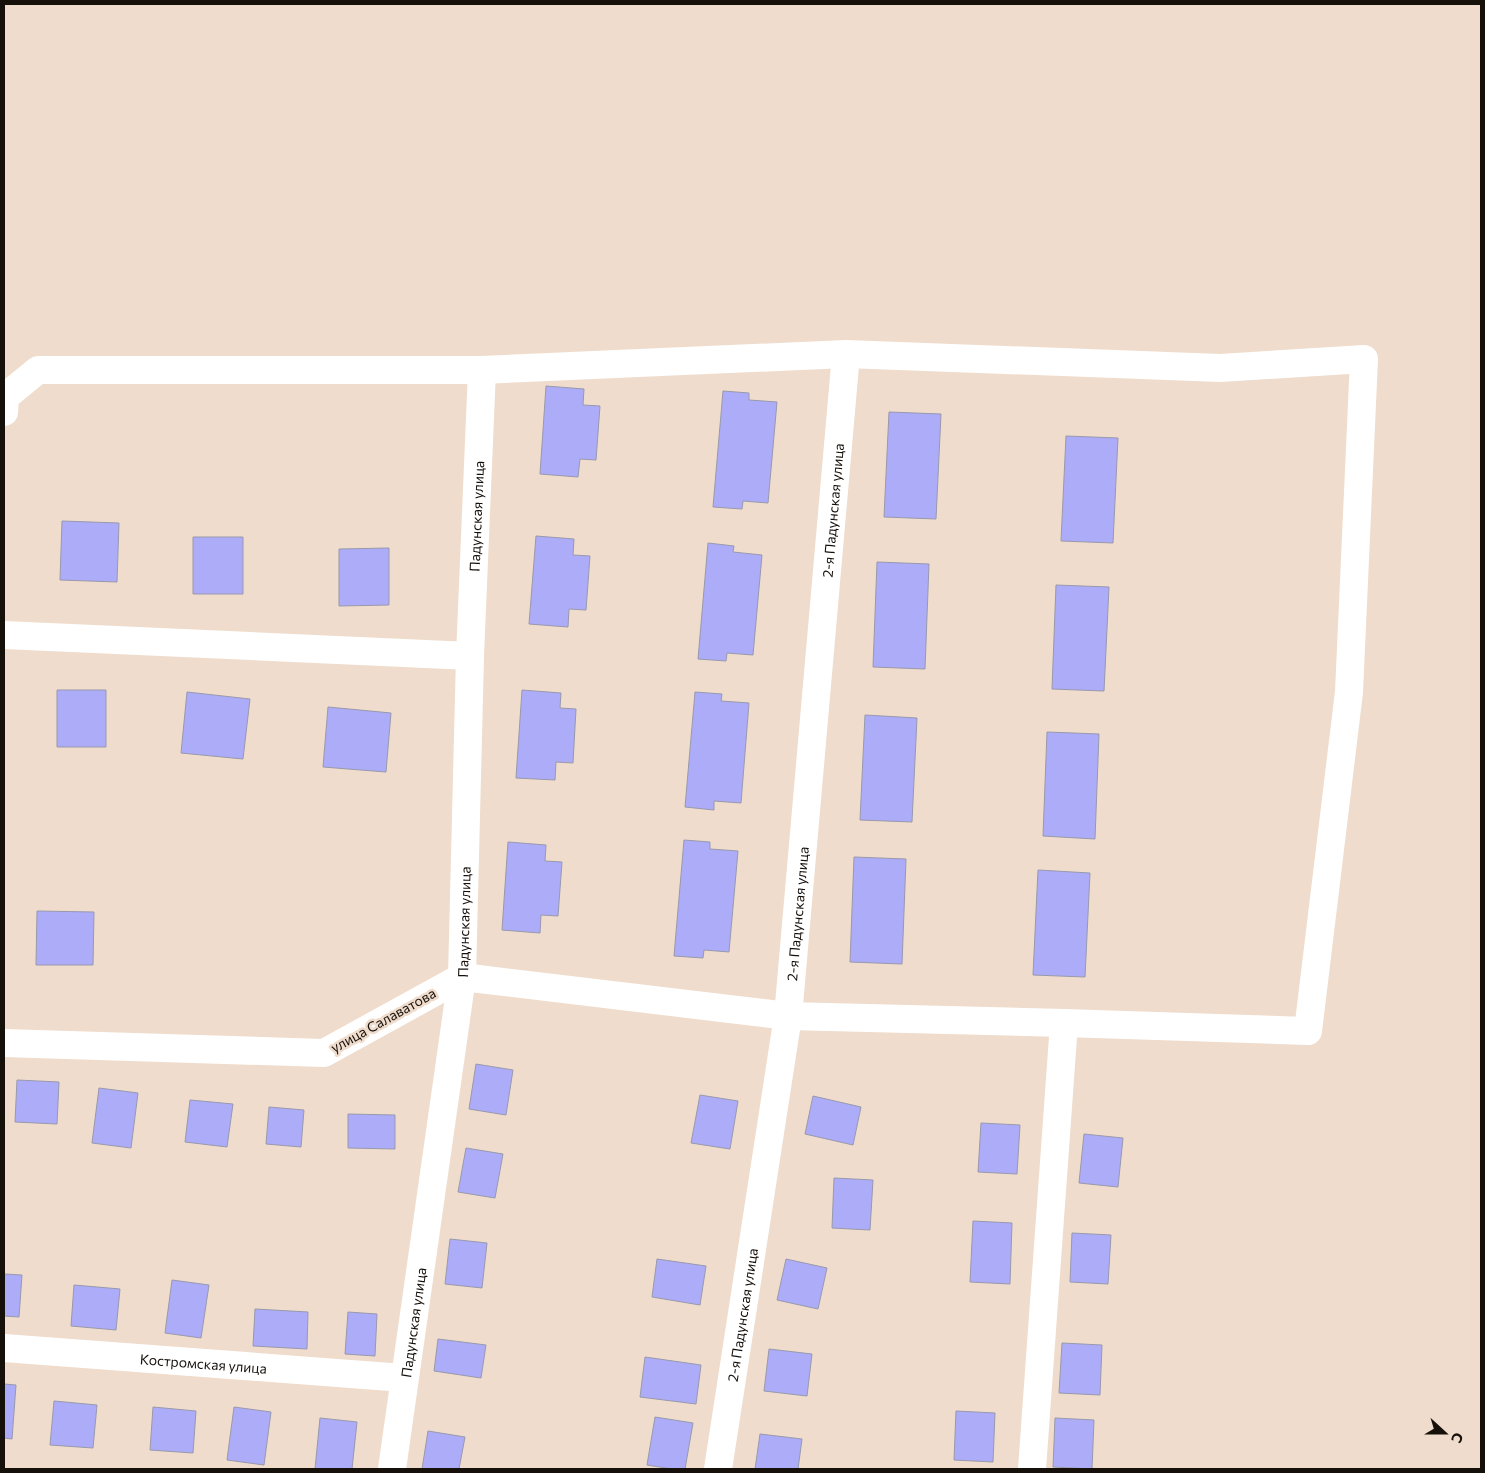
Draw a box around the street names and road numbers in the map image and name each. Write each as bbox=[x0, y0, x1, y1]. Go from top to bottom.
street label: 2-я Падунская улица bbox=[818, 442, 847, 578]
street label: Падунская улица bbox=[465, 460, 487, 572]
street label: 2-я Падунская улица bbox=[783, 846, 811, 982]
street label: Падунская улица bbox=[453, 866, 473, 978]
street label: улица Салаватова bbox=[328, 984, 438, 1056]
street label: 2-я Падунская улица bbox=[723, 1247, 761, 1383]
street label: Падунская улица bbox=[397, 1266, 429, 1379]
street label: Костромская улица bbox=[139, 1350, 268, 1376]

